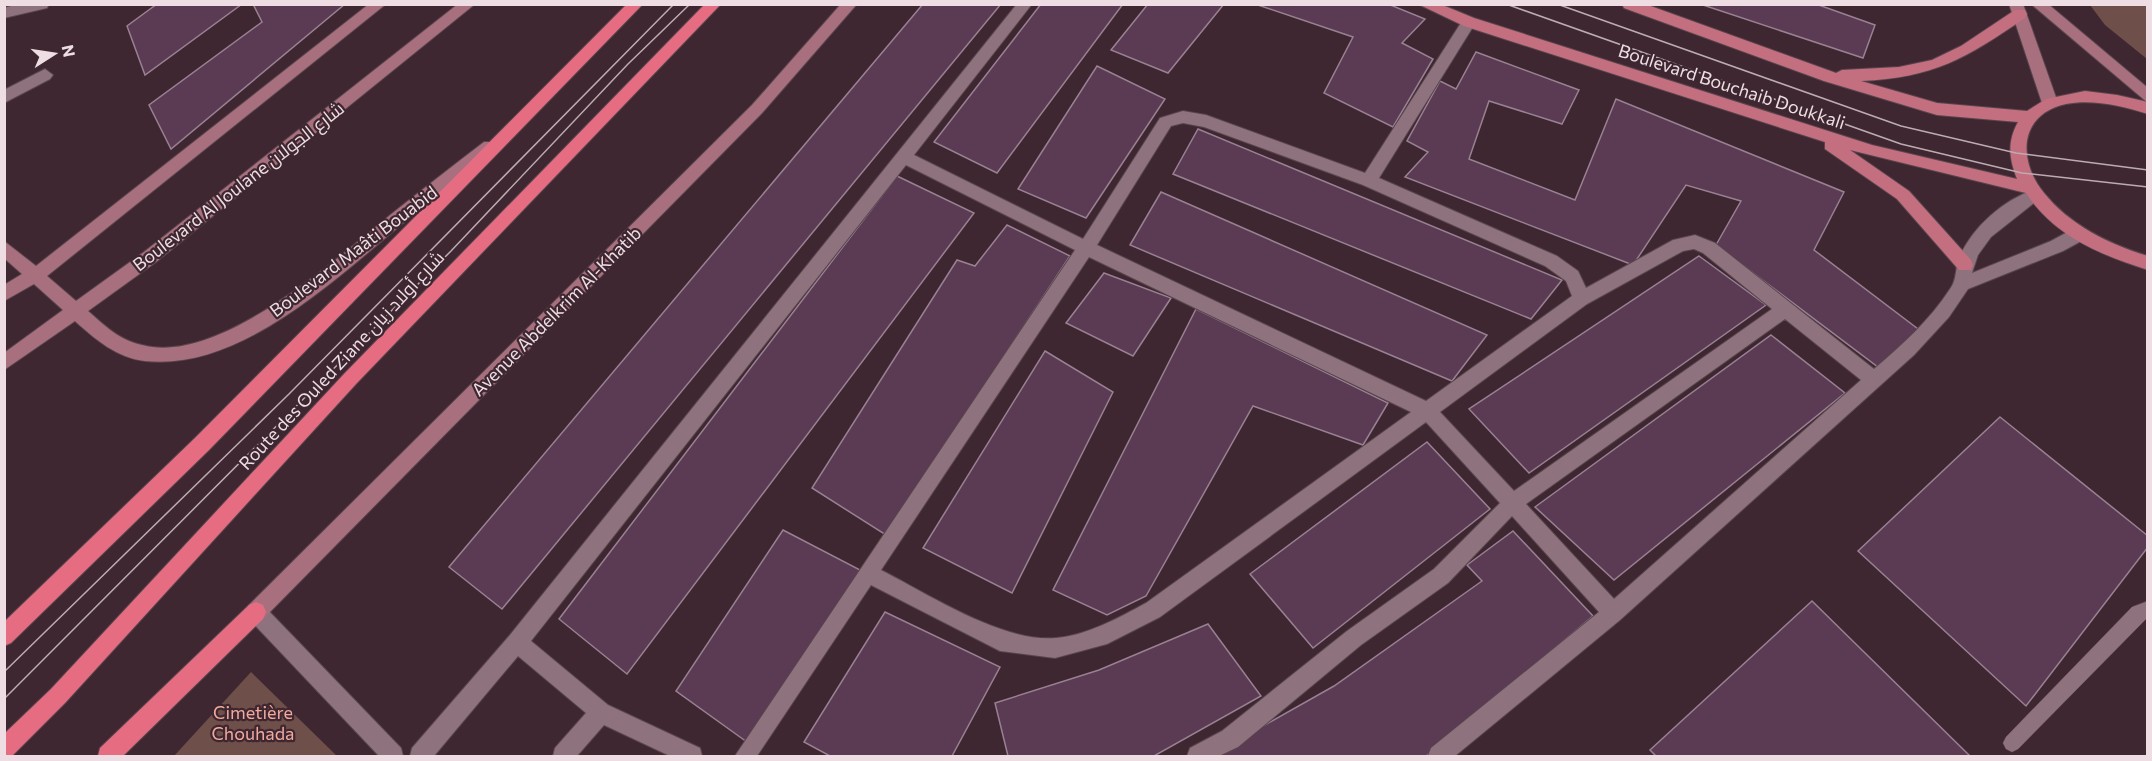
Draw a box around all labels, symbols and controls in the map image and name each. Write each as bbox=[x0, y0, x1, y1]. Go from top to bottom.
north arrow bbox=[24, 24, 84, 84]
street label: Boulevard Bouchaib Doukkali bbox=[1616, 39, 1848, 133]
text: N bbox=[59, 43, 80, 59]
street label: Boulevard Al Joulane شارع الجولان bbox=[128, 97, 349, 277]
street label: Boulevard Maâti Bouabid bbox=[265, 181, 441, 321]
street label: Avenue Abdelkrim Al-Khatib bbox=[467, 222, 645, 400]
street label: Route des Ouled Ziane شارع أولاد زيان bbox=[234, 246, 450, 475]
park label: Cimetière Chouhada bbox=[212, 701, 295, 744]

